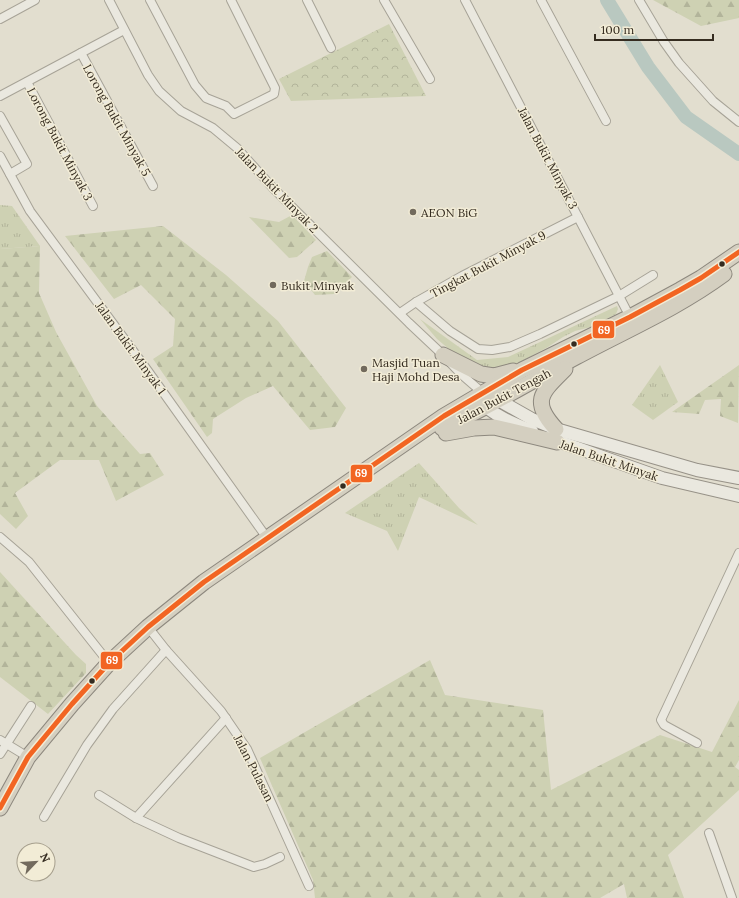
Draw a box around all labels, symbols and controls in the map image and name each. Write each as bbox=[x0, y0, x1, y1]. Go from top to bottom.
scale bar bbox=[595, 16, 713, 42]
text: 100 m bbox=[601, 22, 634, 37]
street label: Lorong Bukit Minyak 5 bbox=[80, 61, 154, 179]
street label: Lorong Bukit Minyak 3 bbox=[24, 85, 96, 203]
street label: Jalan Bukit Minyak 3 bbox=[514, 104, 581, 212]
street label: Jalan Bukit Minyak 2 bbox=[232, 143, 322, 236]
place label: AEON BiG bbox=[420, 205, 477, 220]
marker: AEON BiG bbox=[408, 207, 418, 217]
street label: Tingkat Bukit Minyak 9 bbox=[428, 227, 548, 301]
unlabelled marker bbox=[717, 259, 727, 269]
place label: Bukit Minyak bbox=[281, 278, 354, 293]
marker: Bukit Minyak bbox=[268, 280, 278, 290]
street label: Jalan Bukit Minyak 1 bbox=[92, 298, 170, 397]
line badge: 69 bbox=[592, 320, 615, 339]
text: 69 bbox=[598, 323, 610, 337]
unlabelled marker bbox=[569, 339, 579, 349]
place label: Masjid Tuan Haji Mohd Desa bbox=[372, 355, 460, 384]
marker: Masjid Tuan Haji Mohd Desa bbox=[359, 364, 369, 374]
street label: Jalan Bukit Tengah bbox=[454, 365, 553, 427]
street label: Jalan Bukit Minyak bbox=[557, 436, 661, 484]
line badge: 69 bbox=[350, 464, 373, 483]
text: 69 bbox=[355, 466, 367, 480]
unlabelled marker bbox=[338, 481, 348, 491]
line badge: 69 bbox=[100, 651, 123, 670]
text: 69 bbox=[106, 653, 118, 667]
unlabelled marker bbox=[87, 676, 97, 686]
street label: Jalan Pulasan bbox=[230, 731, 277, 804]
north arrow bbox=[16, 842, 56, 882]
text: N bbox=[37, 851, 53, 865]

